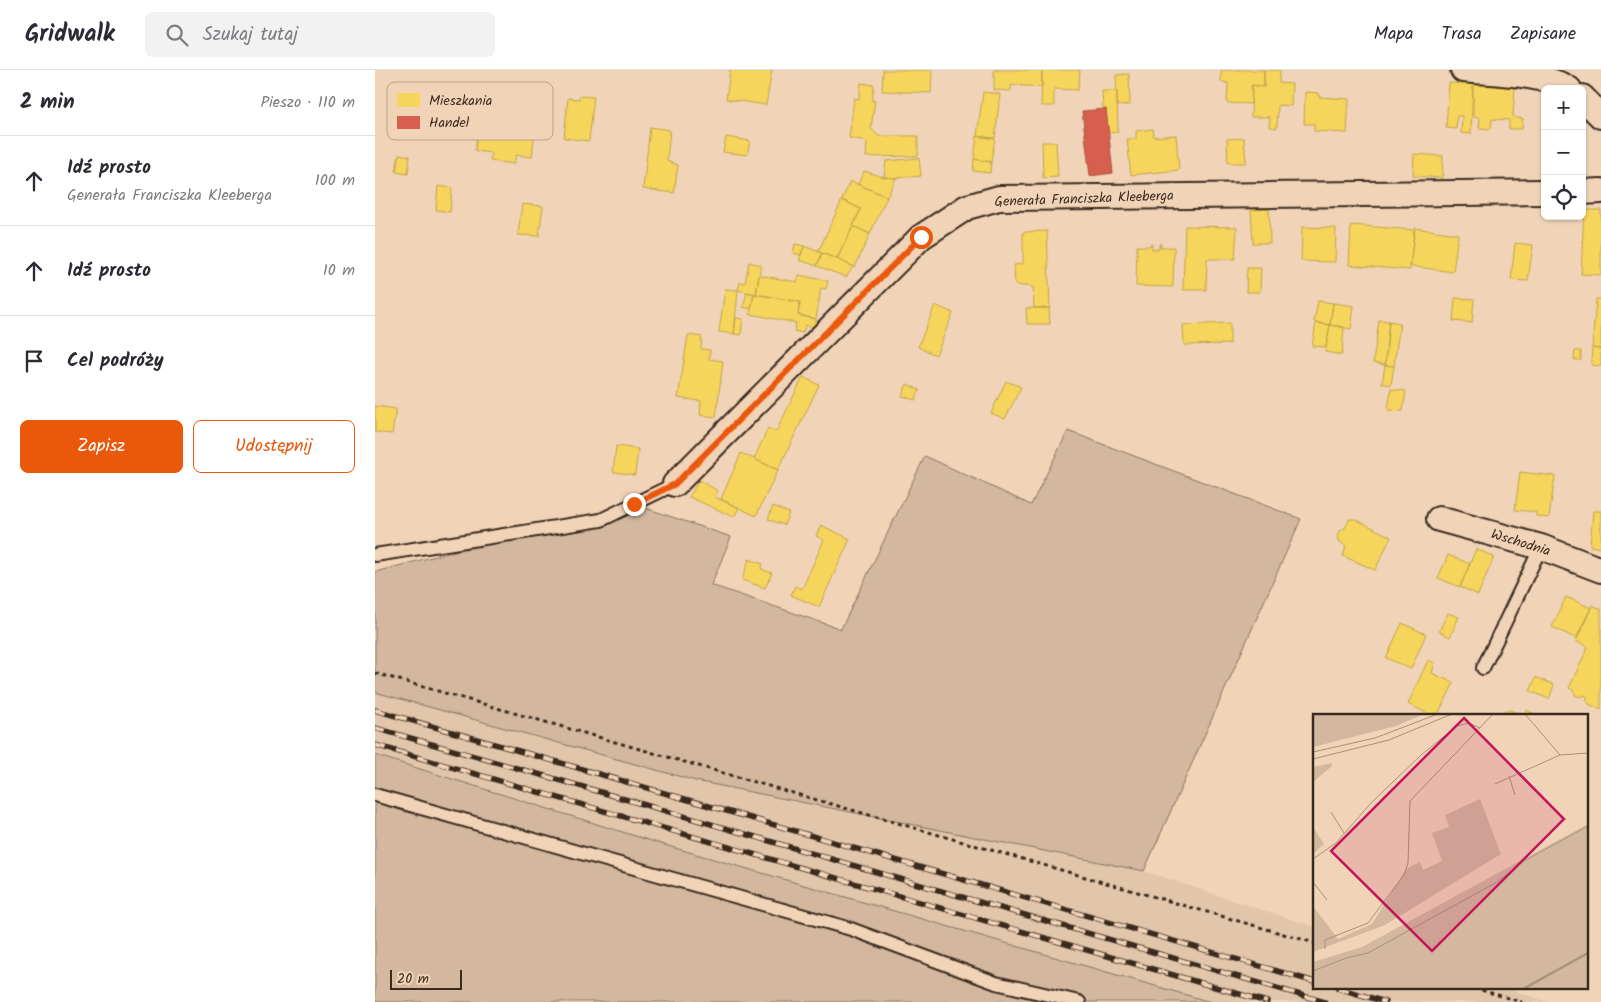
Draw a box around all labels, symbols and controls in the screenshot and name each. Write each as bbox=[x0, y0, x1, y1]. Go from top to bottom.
search box bbox=[145, 12, 495, 57]
text: Gridwalk bbox=[25, 15, 115, 54]
text: Szukaj tutaj bbox=[203, 20, 298, 50]
text: Mapa bbox=[1374, 20, 1414, 49]
text: Trasa bbox=[1442, 20, 1482, 49]
text: Zapisane bbox=[1510, 20, 1576, 49]
icon: search bbox=[163, 21, 191, 49]
legend bbox=[387, 82, 553, 140]
map controls bbox=[1541, 85, 1586, 220]
button: + bbox=[1541, 85, 1586, 130]
text: 2 min bbox=[20, 86, 75, 119]
text: Pieszo · 110 m bbox=[260, 90, 355, 115]
text: Mieszkania bbox=[429, 90, 492, 112]
text: Handel bbox=[429, 112, 470, 134]
button: − bbox=[1541, 130, 1586, 175]
text: Idź prosto bbox=[67, 153, 151, 183]
icon: ahead bbox=[20, 167, 48, 195]
text: 100 m bbox=[315, 168, 355, 193]
button: locate bbox=[1541, 175, 1586, 220]
text: Generała Franciszka Kleeberga bbox=[67, 183, 272, 208]
street label: Generała Franciszka Kleeberga bbox=[994, 185, 1174, 213]
route start bbox=[910, 226, 933, 249]
text: Idź prosto bbox=[67, 256, 151, 286]
icon: ahead bbox=[20, 257, 48, 285]
text: 10 m bbox=[323, 258, 355, 283]
text: Cel podróży bbox=[67, 346, 164, 376]
icon: arrive bbox=[20, 347, 48, 375]
button: Zapisz bbox=[20, 420, 183, 473]
button: Udostępnij bbox=[193, 420, 355, 473]
route end bbox=[623, 493, 646, 516]
street label: Wschodnia bbox=[1488, 523, 1553, 562]
inset map bbox=[1313, 714, 1589, 990]
scale bar bbox=[390, 967, 463, 990]
text: 20 m bbox=[397, 968, 429, 990]

